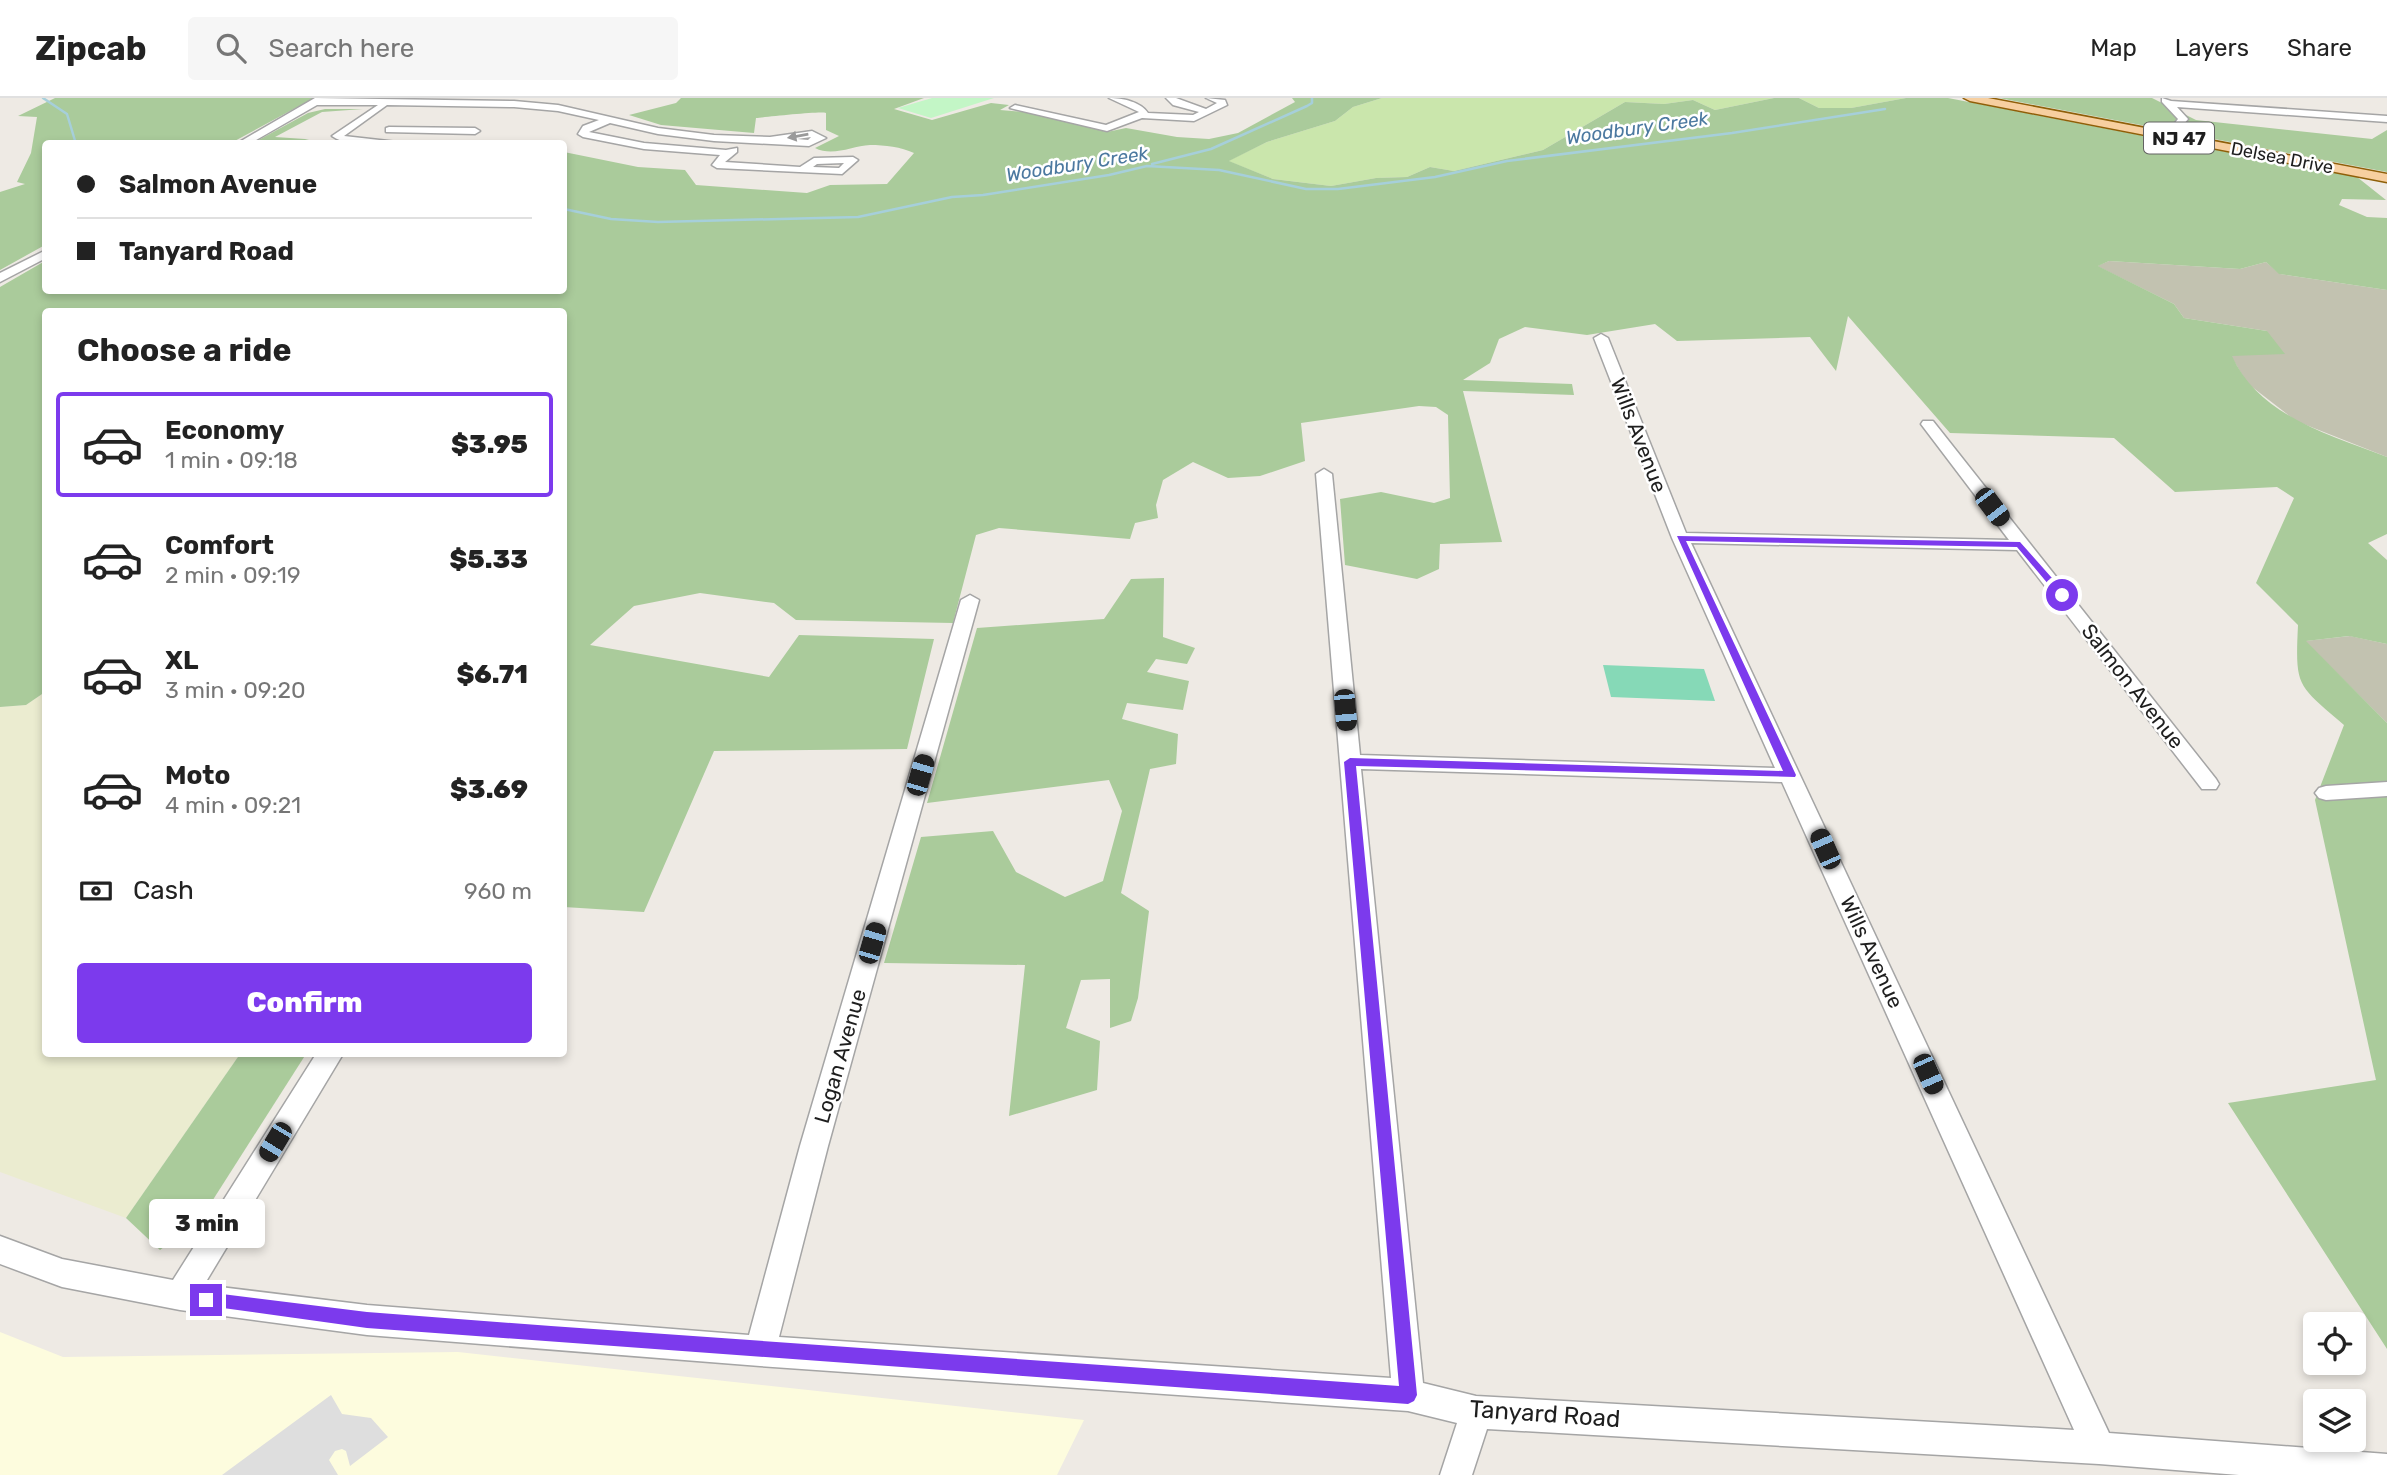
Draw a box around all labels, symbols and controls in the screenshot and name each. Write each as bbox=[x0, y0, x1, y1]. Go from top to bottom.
search box bbox=[188, 17, 678, 80]
text: Zipcab bbox=[35, 29, 146, 68]
icon: search bbox=[212, 29, 250, 67]
text: Search here bbox=[268, 33, 414, 64]
text: Map bbox=[2090, 34, 2137, 62]
text: Layers bbox=[2175, 34, 2249, 62]
text: Share bbox=[2287, 34, 2352, 62]
water label: Woodbury Creek bbox=[1564, 107, 1710, 149]
road number: NJ 47 bbox=[2144, 122, 2214, 154]
one-way arrow bbox=[787, 131, 809, 142]
street label: Delsea Drive bbox=[2229, 137, 2335, 179]
water label: Woodbury Creek bbox=[1004, 141, 1150, 187]
text: Salmon Avenue bbox=[119, 169, 317, 200]
text: Tanyard Road bbox=[119, 236, 294, 267]
text: Choose a ride bbox=[77, 331, 291, 369]
street label: Wills Avenue bbox=[1606, 374, 1672, 496]
icon: car bbox=[81, 413, 144, 476]
text: Economy bbox=[165, 415, 284, 446]
text: $3.95 bbox=[451, 429, 528, 460]
text: 1 min · 09:18 bbox=[165, 446, 298, 474]
car bbox=[1971, 484, 2014, 530]
icon: car bbox=[81, 528, 144, 591]
text: Comfort bbox=[165, 530, 274, 561]
text: $5.33 bbox=[449, 544, 528, 575]
text: 2 min · 09:19 bbox=[165, 561, 301, 589]
route start bbox=[2046, 579, 2078, 611]
street label: Salmon Avenue bbox=[2077, 619, 2189, 753]
icon: car bbox=[81, 643, 144, 706]
text: XL bbox=[165, 645, 198, 676]
text: $6.71 bbox=[456, 659, 528, 690]
text: 3 min · 09:20 bbox=[165, 676, 306, 704]
car bbox=[1333, 688, 1358, 732]
car bbox=[905, 752, 936, 798]
icon: car bbox=[81, 758, 144, 821]
text: Moto bbox=[165, 760, 230, 791]
text: $3.69 bbox=[450, 774, 528, 805]
text: 4 min · 09:21 bbox=[165, 791, 301, 819]
car bbox=[1807, 826, 1844, 872]
icon: cash bbox=[77, 872, 115, 910]
text: Cash bbox=[133, 875, 194, 906]
text: 960 m bbox=[464, 877, 532, 905]
street label: Wills Avenue bbox=[1835, 892, 1909, 1012]
car bbox=[857, 920, 888, 966]
button: Confirm bbox=[77, 963, 532, 1043]
street label: Logan Avenue bbox=[809, 986, 871, 1126]
car bbox=[1910, 1051, 1947, 1097]
car bbox=[256, 1119, 295, 1165]
callout: 3 min bbox=[148, 1198, 264, 1248]
text: 3 min bbox=[175, 1209, 239, 1237]
route end bbox=[190, 1284, 222, 1316]
map controls bbox=[2303, 1312, 2366, 1452]
button: locate bbox=[2303, 1312, 2366, 1375]
button: layers bbox=[2303, 1389, 2366, 1452]
street label: Tanyard Road bbox=[1469, 1395, 1621, 1433]

